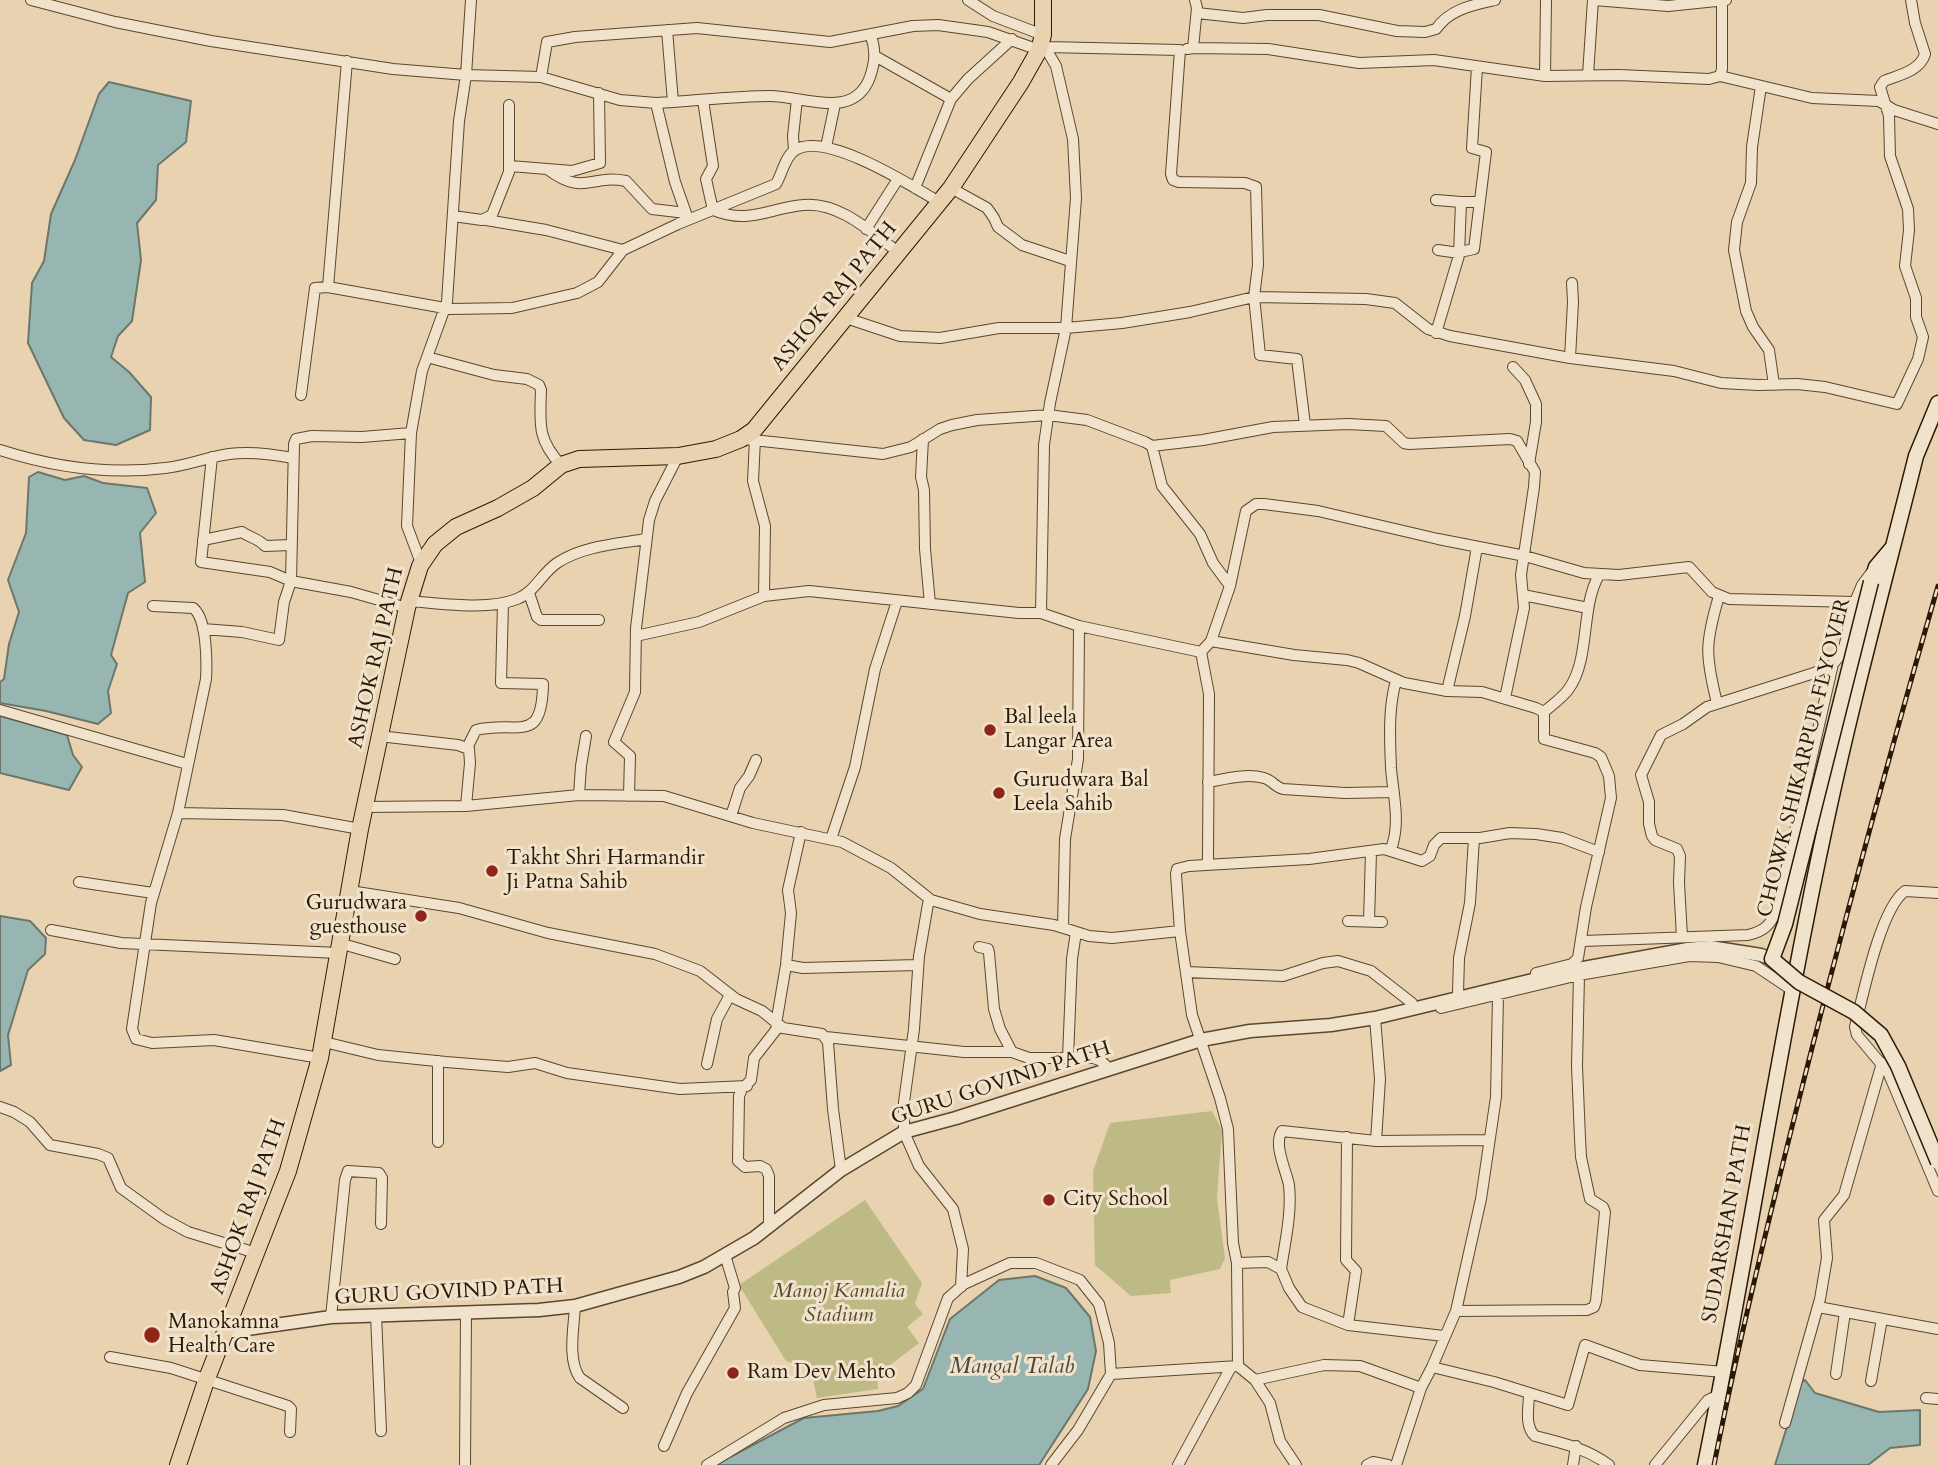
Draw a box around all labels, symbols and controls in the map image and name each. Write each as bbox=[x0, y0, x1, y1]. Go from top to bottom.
street label: ASHOK RAJ PATH bbox=[767, 217, 903, 377]
street label: ASHOK RAJ PATH bbox=[344, 565, 410, 751]
street label: CHOWK SHIKARPUR FLYOVER bbox=[1753, 596, 1857, 920]
place label: Bal leela Langar Area bbox=[1004, 705, 1113, 755]
marker: Bal leela Langar Area bbox=[982, 722, 998, 738]
place label: Gurudwara Bal Leela Sahib bbox=[1013, 768, 1148, 818]
marker: Gurudwara Bal Leela Sahib bbox=[991, 785, 1007, 801]
place label: Takht Shri Harmandir Ji Patna Sahib bbox=[506, 846, 705, 896]
marker: Takht Shri Harmandir Ji Patna Sahib bbox=[484, 863, 500, 879]
place label: Gurudwara guesthouse bbox=[306, 891, 407, 941]
marker: Gurudwara guesthouse bbox=[413, 908, 429, 924]
street label: GURU GOVIND PATH bbox=[888, 1037, 1114, 1131]
street label: ASHOK RAJ PATH bbox=[206, 1116, 292, 1298]
street label: SUDARSHAN PATH bbox=[1698, 1123, 1758, 1325]
place label: City School bbox=[1063, 1187, 1168, 1213]
marker: City School bbox=[1041, 1192, 1057, 1208]
street label: GURU GOVIND PATH bbox=[334, 1274, 564, 1312]
park label: Manoj Kamalia Stadium bbox=[773, 1279, 905, 1329]
place label: Manokamna Health Care bbox=[168, 1310, 279, 1360]
marker: Manokamna Health Care bbox=[142, 1325, 162, 1345]
water label: Mangal Talab bbox=[950, 1354, 1074, 1382]
place label: Ram Dev Mehto bbox=[747, 1360, 896, 1386]
marker: Ram Dev Mehto bbox=[725, 1365, 741, 1381]

